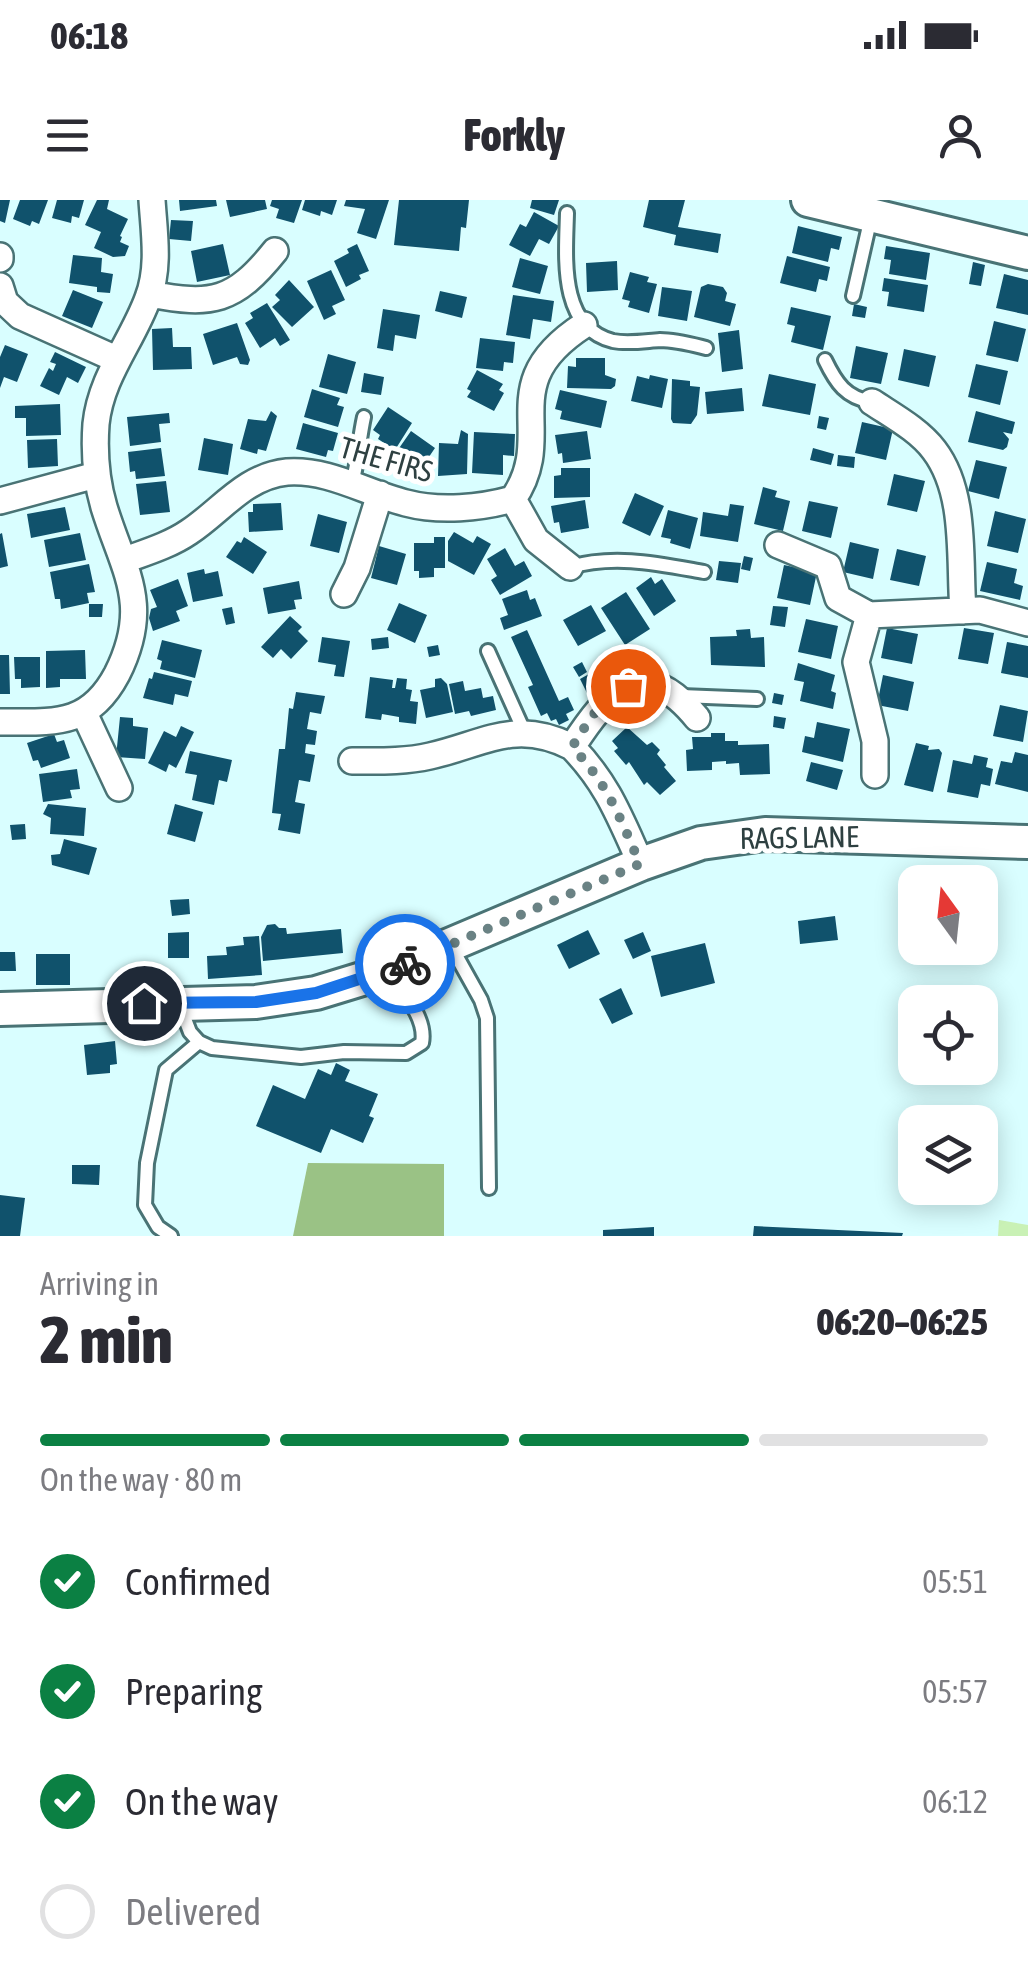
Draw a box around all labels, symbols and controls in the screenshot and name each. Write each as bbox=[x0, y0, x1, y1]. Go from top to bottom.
text: 06:18 bbox=[50, 14, 128, 57]
icon: menu bbox=[40, 108, 95, 163]
icon: person bbox=[933, 108, 988, 163]
text: Forkly bbox=[463, 109, 565, 161]
street label: THE FIRS bbox=[336, 430, 437, 488]
pin bbox=[586, 644, 671, 729]
icon: bag bbox=[601, 659, 656, 714]
street label: RAGS LANE bbox=[739, 819, 859, 855]
north arrow bbox=[898, 865, 998, 965]
map controls bbox=[898, 865, 998, 1205]
courier bbox=[355, 914, 455, 1014]
icon: bike bbox=[378, 937, 433, 992]
pin bbox=[102, 961, 187, 1046]
icon: home bbox=[117, 976, 172, 1031]
button: locate bbox=[898, 985, 998, 1085]
button: layers bbox=[898, 1105, 998, 1205]
text: Arriving in bbox=[40, 1265, 159, 1302]
text: 06:20–06:25 bbox=[816, 1300, 988, 1343]
text: 2 min bbox=[40, 1302, 173, 1377]
text: On the way · 80 m bbox=[40, 1461, 242, 1498]
icon: check bbox=[40, 1554, 95, 1609]
text: Confirmed bbox=[125, 1560, 271, 1603]
text: 05:51 bbox=[922, 1563, 988, 1600]
icon: check bbox=[40, 1664, 95, 1719]
text: Preparing bbox=[125, 1670, 263, 1713]
text: 05:57 bbox=[922, 1673, 988, 1710]
icon: check bbox=[40, 1774, 95, 1829]
text: On the way bbox=[125, 1780, 278, 1823]
text: 06:12 bbox=[922, 1783, 988, 1820]
text: Delivered bbox=[125, 1890, 261, 1933]

